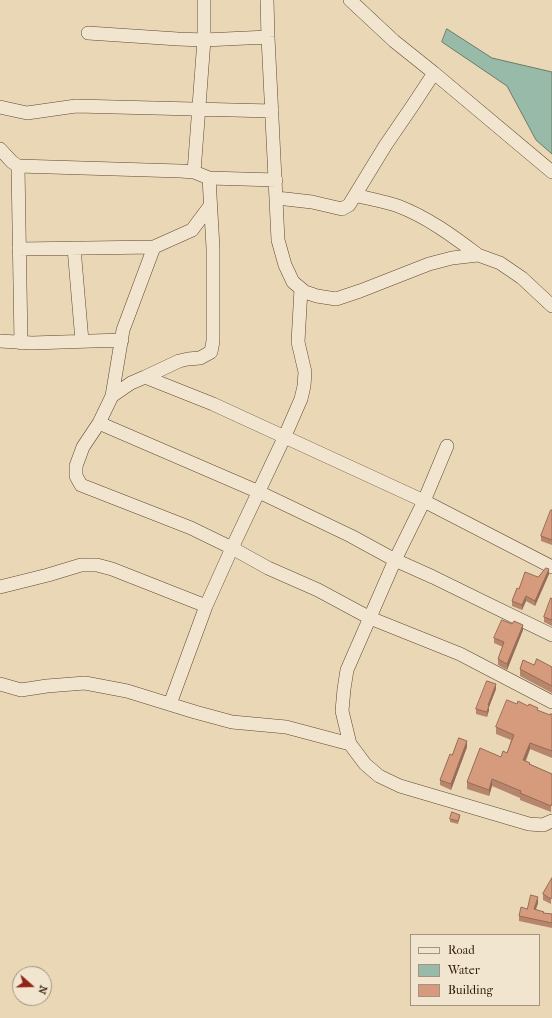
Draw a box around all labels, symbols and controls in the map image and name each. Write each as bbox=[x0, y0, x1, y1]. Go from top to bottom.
legend bbox=[410, 934, 540, 1006]
text: Road bbox=[448, 943, 475, 957]
text: Water bbox=[448, 963, 480, 977]
north arrow bbox=[12, 966, 52, 1006]
text: Building bbox=[448, 983, 493, 997]
text: N bbox=[35, 984, 50, 996]

